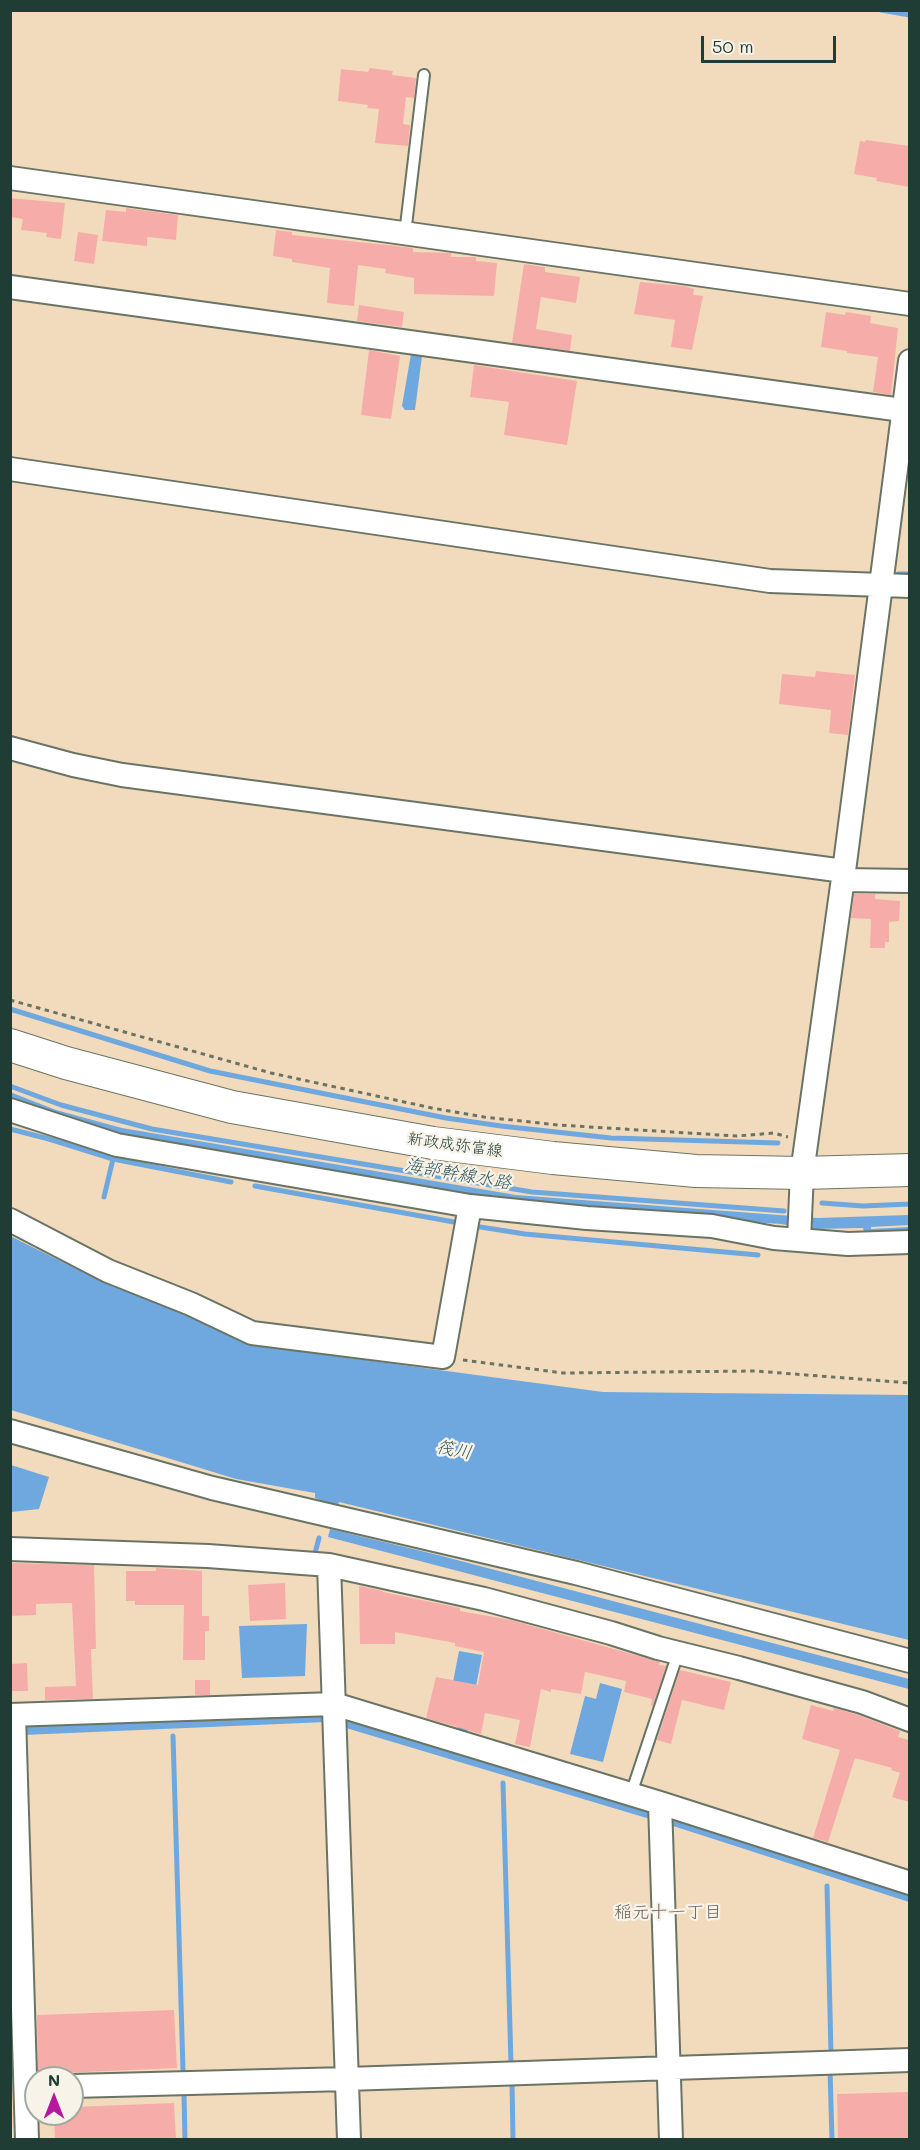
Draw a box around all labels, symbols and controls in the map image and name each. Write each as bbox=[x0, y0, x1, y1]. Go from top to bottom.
scale bar bbox=[704, 24, 839, 62]
text: 50 m bbox=[712, 34, 754, 58]
street label: 新政成弥富線 bbox=[406, 1129, 504, 1161]
water label: 海部幹線水路 bbox=[403, 1154, 513, 1194]
water label: 筏川 bbox=[434, 1436, 474, 1464]
district label: 稲元十一丁目 bbox=[614, 1901, 722, 1923]
north arrow bbox=[24, 2066, 84, 2126]
text: N bbox=[48, 2069, 60, 2090]

